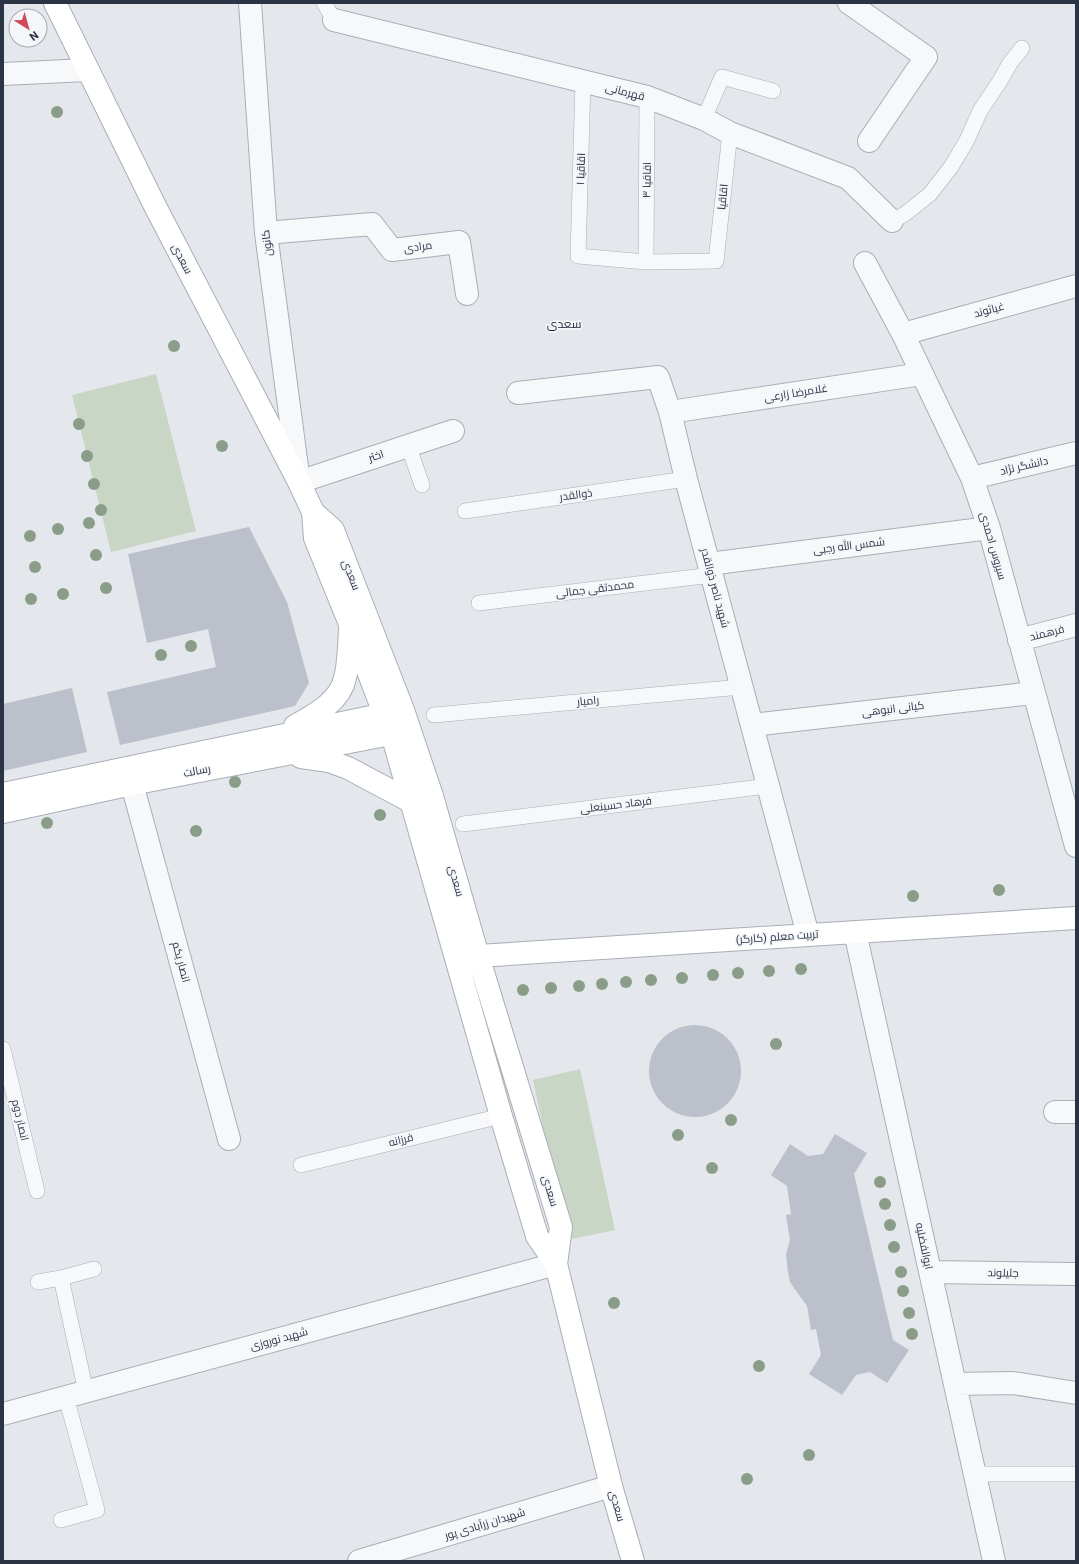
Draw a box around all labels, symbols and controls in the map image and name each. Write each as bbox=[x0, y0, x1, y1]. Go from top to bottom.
north arrow bbox=[8, 8, 48, 48]
text: N bbox=[27, 28, 41, 43]
street label: قهرمانی bbox=[604, 81, 646, 103]
street label: اقاقیا ۱ bbox=[574, 153, 588, 185]
street label: اقاقیا ۳ bbox=[640, 162, 654, 198]
street label: اقاقیا bbox=[715, 183, 731, 211]
street label: کانون bbox=[259, 229, 275, 257]
street label: مرادی bbox=[403, 239, 433, 255]
street label: سعدی bbox=[169, 242, 195, 276]
street label: غیاثوند bbox=[972, 300, 1006, 320]
district label: سعدی bbox=[547, 317, 581, 331]
street label: غلامرضا زارعی bbox=[763, 382, 829, 404]
street label: اختر bbox=[366, 447, 385, 465]
street label: دانشگر نژاد bbox=[999, 454, 1049, 478]
street label: ذوالقدر bbox=[558, 486, 593, 504]
street label: سیروس احمدی bbox=[977, 511, 1009, 581]
street label: شمس الله رجبی bbox=[812, 533, 886, 557]
street label: شهید ناصر ذوالقدر bbox=[698, 546, 732, 629]
street label: سعدی bbox=[339, 558, 363, 592]
street label: محمدتقی جمالی bbox=[555, 578, 635, 600]
street label: فرهمند bbox=[1028, 622, 1066, 644]
street label: رامیار bbox=[575, 694, 600, 709]
street label: کیانی انبوهی bbox=[861, 699, 925, 719]
street label: رسالت bbox=[182, 762, 212, 780]
street label: فرهاد حسینعلی bbox=[579, 794, 653, 816]
street label: سعدی bbox=[445, 864, 467, 898]
street label: تربیت معلم (کارگر) bbox=[735, 928, 819, 947]
street label: انصار یکم bbox=[168, 940, 193, 984]
street label: انصار دوم bbox=[8, 1098, 31, 1142]
street label: فرزانه bbox=[387, 1131, 415, 1149]
street label: سعدی bbox=[539, 1174, 561, 1208]
street label: ابوالفضلیه bbox=[913, 1221, 935, 1271]
street label: جلیلوند bbox=[987, 1266, 1019, 1280]
street label: شهید نوروزی bbox=[249, 1325, 309, 1353]
street label: سعدی bbox=[606, 1489, 628, 1523]
street label: شهیدان زرآبادی پور bbox=[442, 1506, 527, 1543]

